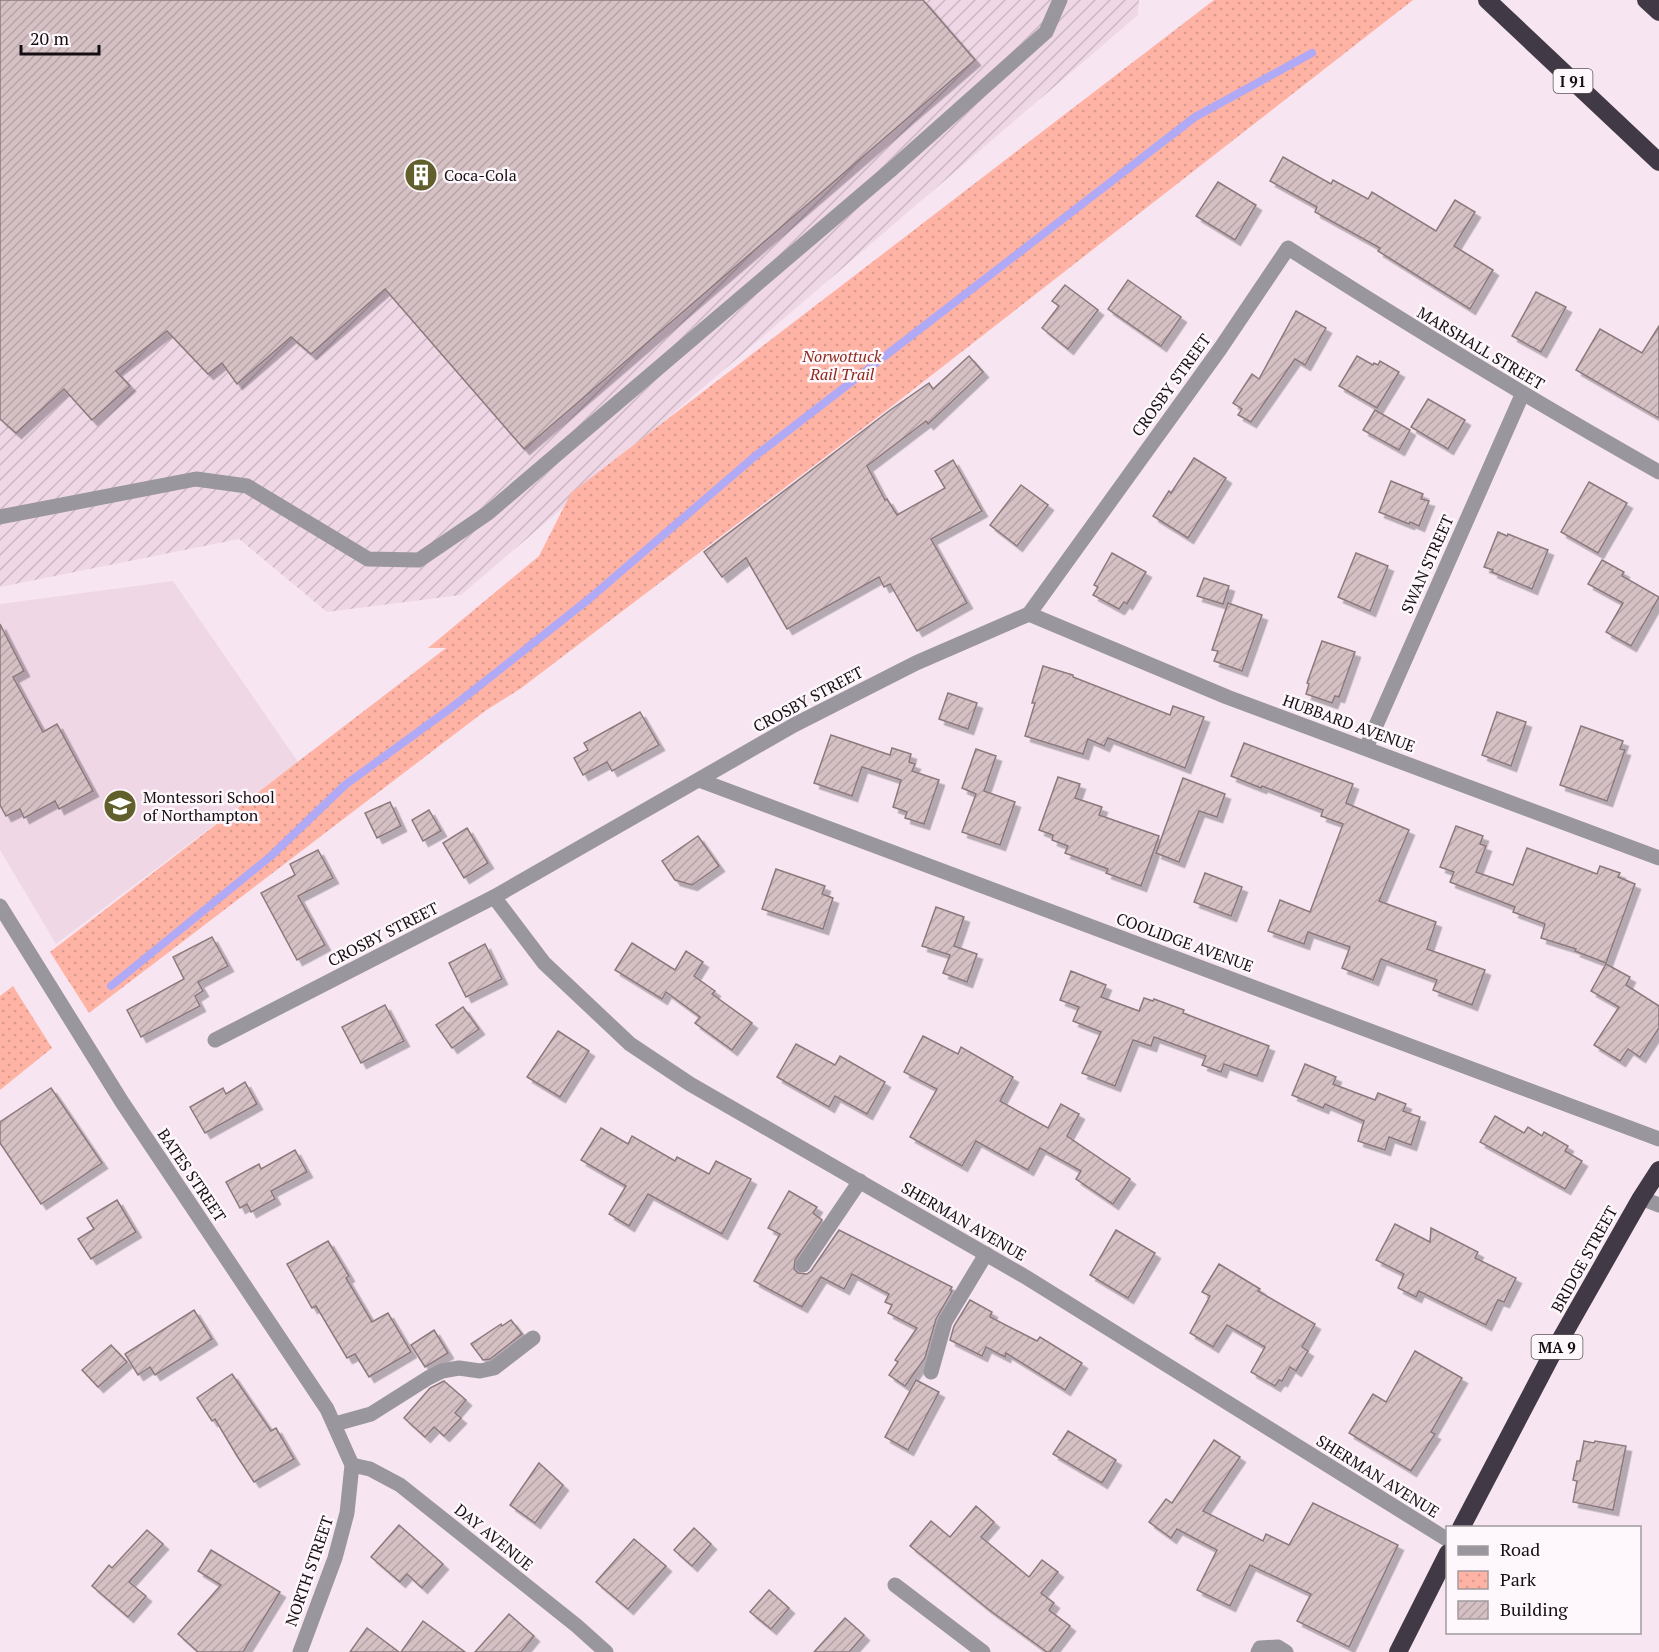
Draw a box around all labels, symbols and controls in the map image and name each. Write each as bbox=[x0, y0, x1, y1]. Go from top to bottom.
scale bar bbox=[21, 18, 99, 56]
text: 20 m bbox=[30, 26, 70, 50]
road number: I 91 bbox=[1554, 69, 1592, 93]
building icon: Coca-Cola bbox=[403, 157, 439, 193]
place label: Coca-Cola bbox=[444, 164, 517, 186]
street label: MARSHALL STREET bbox=[1413, 301, 1549, 395]
street label: CROSBY STREET bbox=[1126, 329, 1216, 441]
park label: Norwottuck Rail Trail bbox=[802, 345, 882, 385]
street label: SWAN STREET bbox=[1395, 511, 1459, 617]
street label: CROSBY STREET bbox=[749, 661, 867, 737]
street label: HUBBARD AVENUE bbox=[1280, 689, 1418, 757]
place label: Montessori School of Northampton bbox=[143, 786, 275, 826]
school or university icon: Montessori School of Northampton bbox=[102, 788, 138, 824]
street label: CROSBY STREET bbox=[324, 897, 442, 971]
street label: COOLIDGE AVENUE bbox=[1113, 907, 1257, 977]
street label: BATES STREET bbox=[153, 1124, 231, 1226]
street label: SHERMAN AVENUE bbox=[897, 1176, 1031, 1266]
street label: BRIDGE STREET bbox=[1546, 1202, 1622, 1316]
road number: MA 9 bbox=[1532, 1335, 1582, 1359]
street label: SHERMAN AVENUE bbox=[1312, 1429, 1444, 1523]
street label: DAY AVENUE bbox=[450, 1499, 538, 1575]
street label: NORTH STREET bbox=[280, 1513, 338, 1629]
legend bbox=[1446, 1526, 1641, 1634]
text: Road bbox=[1500, 1537, 1540, 1561]
text: Park bbox=[1500, 1567, 1537, 1591]
text: Building bbox=[1500, 1597, 1568, 1621]

